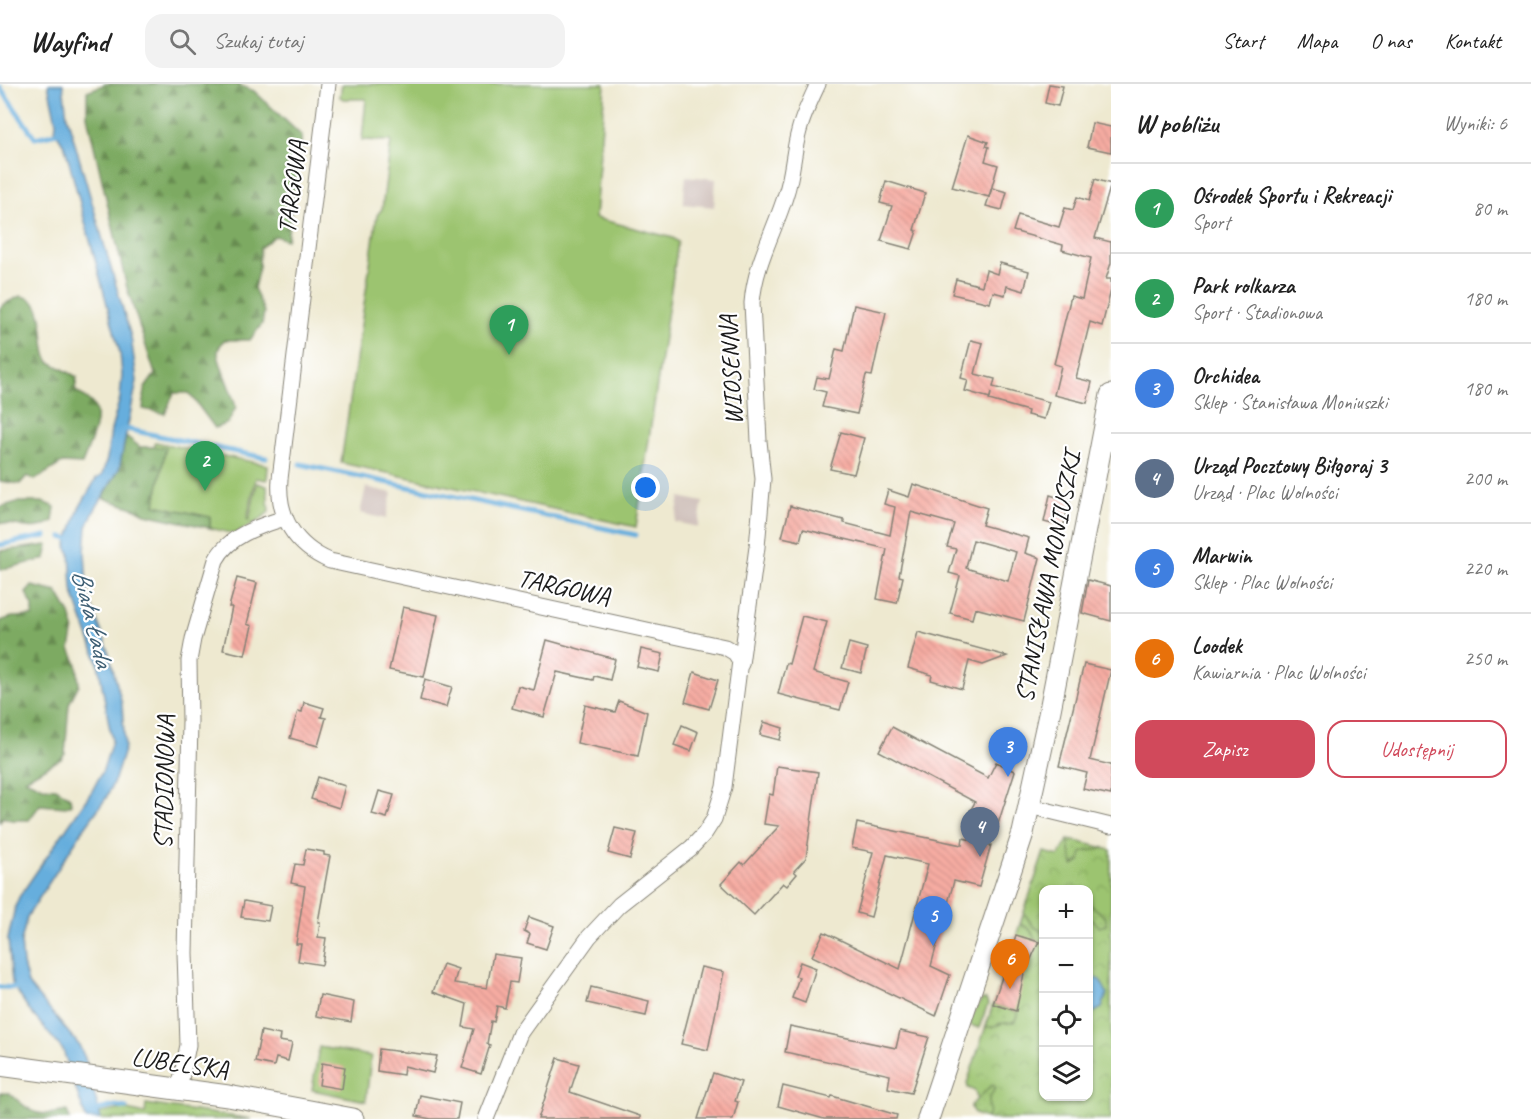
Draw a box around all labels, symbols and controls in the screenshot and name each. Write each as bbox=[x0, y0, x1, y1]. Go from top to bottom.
search box bbox=[145, 14, 565, 68]
text: Wayfind bbox=[30, 24, 109, 59]
icon: search bbox=[166, 25, 199, 58]
text: Szukaj tutaj bbox=[214, 27, 303, 55]
text: Start bbox=[1223, 28, 1264, 54]
text: Mapa bbox=[1297, 28, 1337, 54]
text: O nas bbox=[1370, 28, 1412, 54]
text: Kontakt bbox=[1445, 28, 1501, 54]
text: W pobliżu bbox=[1135, 107, 1218, 140]
text: Wyniki: 6 bbox=[1444, 111, 1507, 136]
street label: TARGOWA bbox=[270, 138, 314, 235]
text: Ośrodek Sportu i Rekreacji bbox=[1192, 182, 1391, 210]
text: 1 bbox=[1150, 196, 1159, 221]
text: 80 m bbox=[1473, 196, 1507, 221]
text: Sport bbox=[1192, 210, 1230, 235]
text: Park rolkarza bbox=[1192, 272, 1295, 300]
text: 2 bbox=[1150, 286, 1159, 311]
text: 180 m bbox=[1464, 286, 1507, 311]
text: Sport · Stadionowa bbox=[1192, 300, 1322, 325]
pin: 1 bbox=[490, 306, 528, 355]
street label: WIOSENNA bbox=[712, 312, 750, 426]
text: Orchidea bbox=[1192, 362, 1259, 390]
text: 3 bbox=[1150, 376, 1159, 401]
text: 180 m bbox=[1464, 376, 1507, 401]
text: Sklep · Stanisława Moniuszki bbox=[1192, 390, 1387, 415]
pin: 2 bbox=[186, 442, 224, 491]
street label: STANISŁAWA MONIUSZKI bbox=[1008, 443, 1090, 705]
text: Urząd Pocztowy Biłgoraj 3 bbox=[1192, 452, 1387, 480]
text: 4 bbox=[1150, 466, 1159, 491]
text: 200 m bbox=[1464, 466, 1507, 491]
your location bbox=[631, 473, 660, 502]
text: Urząd · Plac Wolności bbox=[1192, 480, 1337, 505]
text: Marwin bbox=[1192, 542, 1252, 570]
text: 5 bbox=[1150, 556, 1159, 581]
text: 220 m bbox=[1464, 556, 1507, 581]
street label: TARGOWA bbox=[515, 561, 614, 613]
water label: Biała Łada bbox=[64, 566, 122, 672]
text: Sklep · Plac Wolności bbox=[1192, 570, 1332, 595]
text: Loodek bbox=[1192, 632, 1242, 660]
text: 6 bbox=[1150, 646, 1159, 671]
text: 250 m bbox=[1464, 646, 1507, 671]
text: Kawiarnia · Plac Wolności bbox=[1192, 660, 1365, 685]
street label: STADIONOWA bbox=[146, 714, 182, 849]
button: Zapisz bbox=[1135, 720, 1315, 778]
button: Udostępnij bbox=[1327, 720, 1507, 778]
pin: 3 bbox=[988, 728, 1028, 777]
pin: 4 bbox=[960, 808, 1000, 857]
map controls bbox=[1039, 885, 1093, 1101]
button: + bbox=[1039, 885, 1093, 939]
pin: 5 bbox=[914, 896, 952, 946]
button: − bbox=[1039, 939, 1093, 993]
pin: 6 bbox=[990, 940, 1030, 989]
button: locate bbox=[1039, 993, 1093, 1047]
street label: LUBELSKA bbox=[130, 1040, 231, 1086]
button: layers bbox=[1039, 1047, 1093, 1101]

